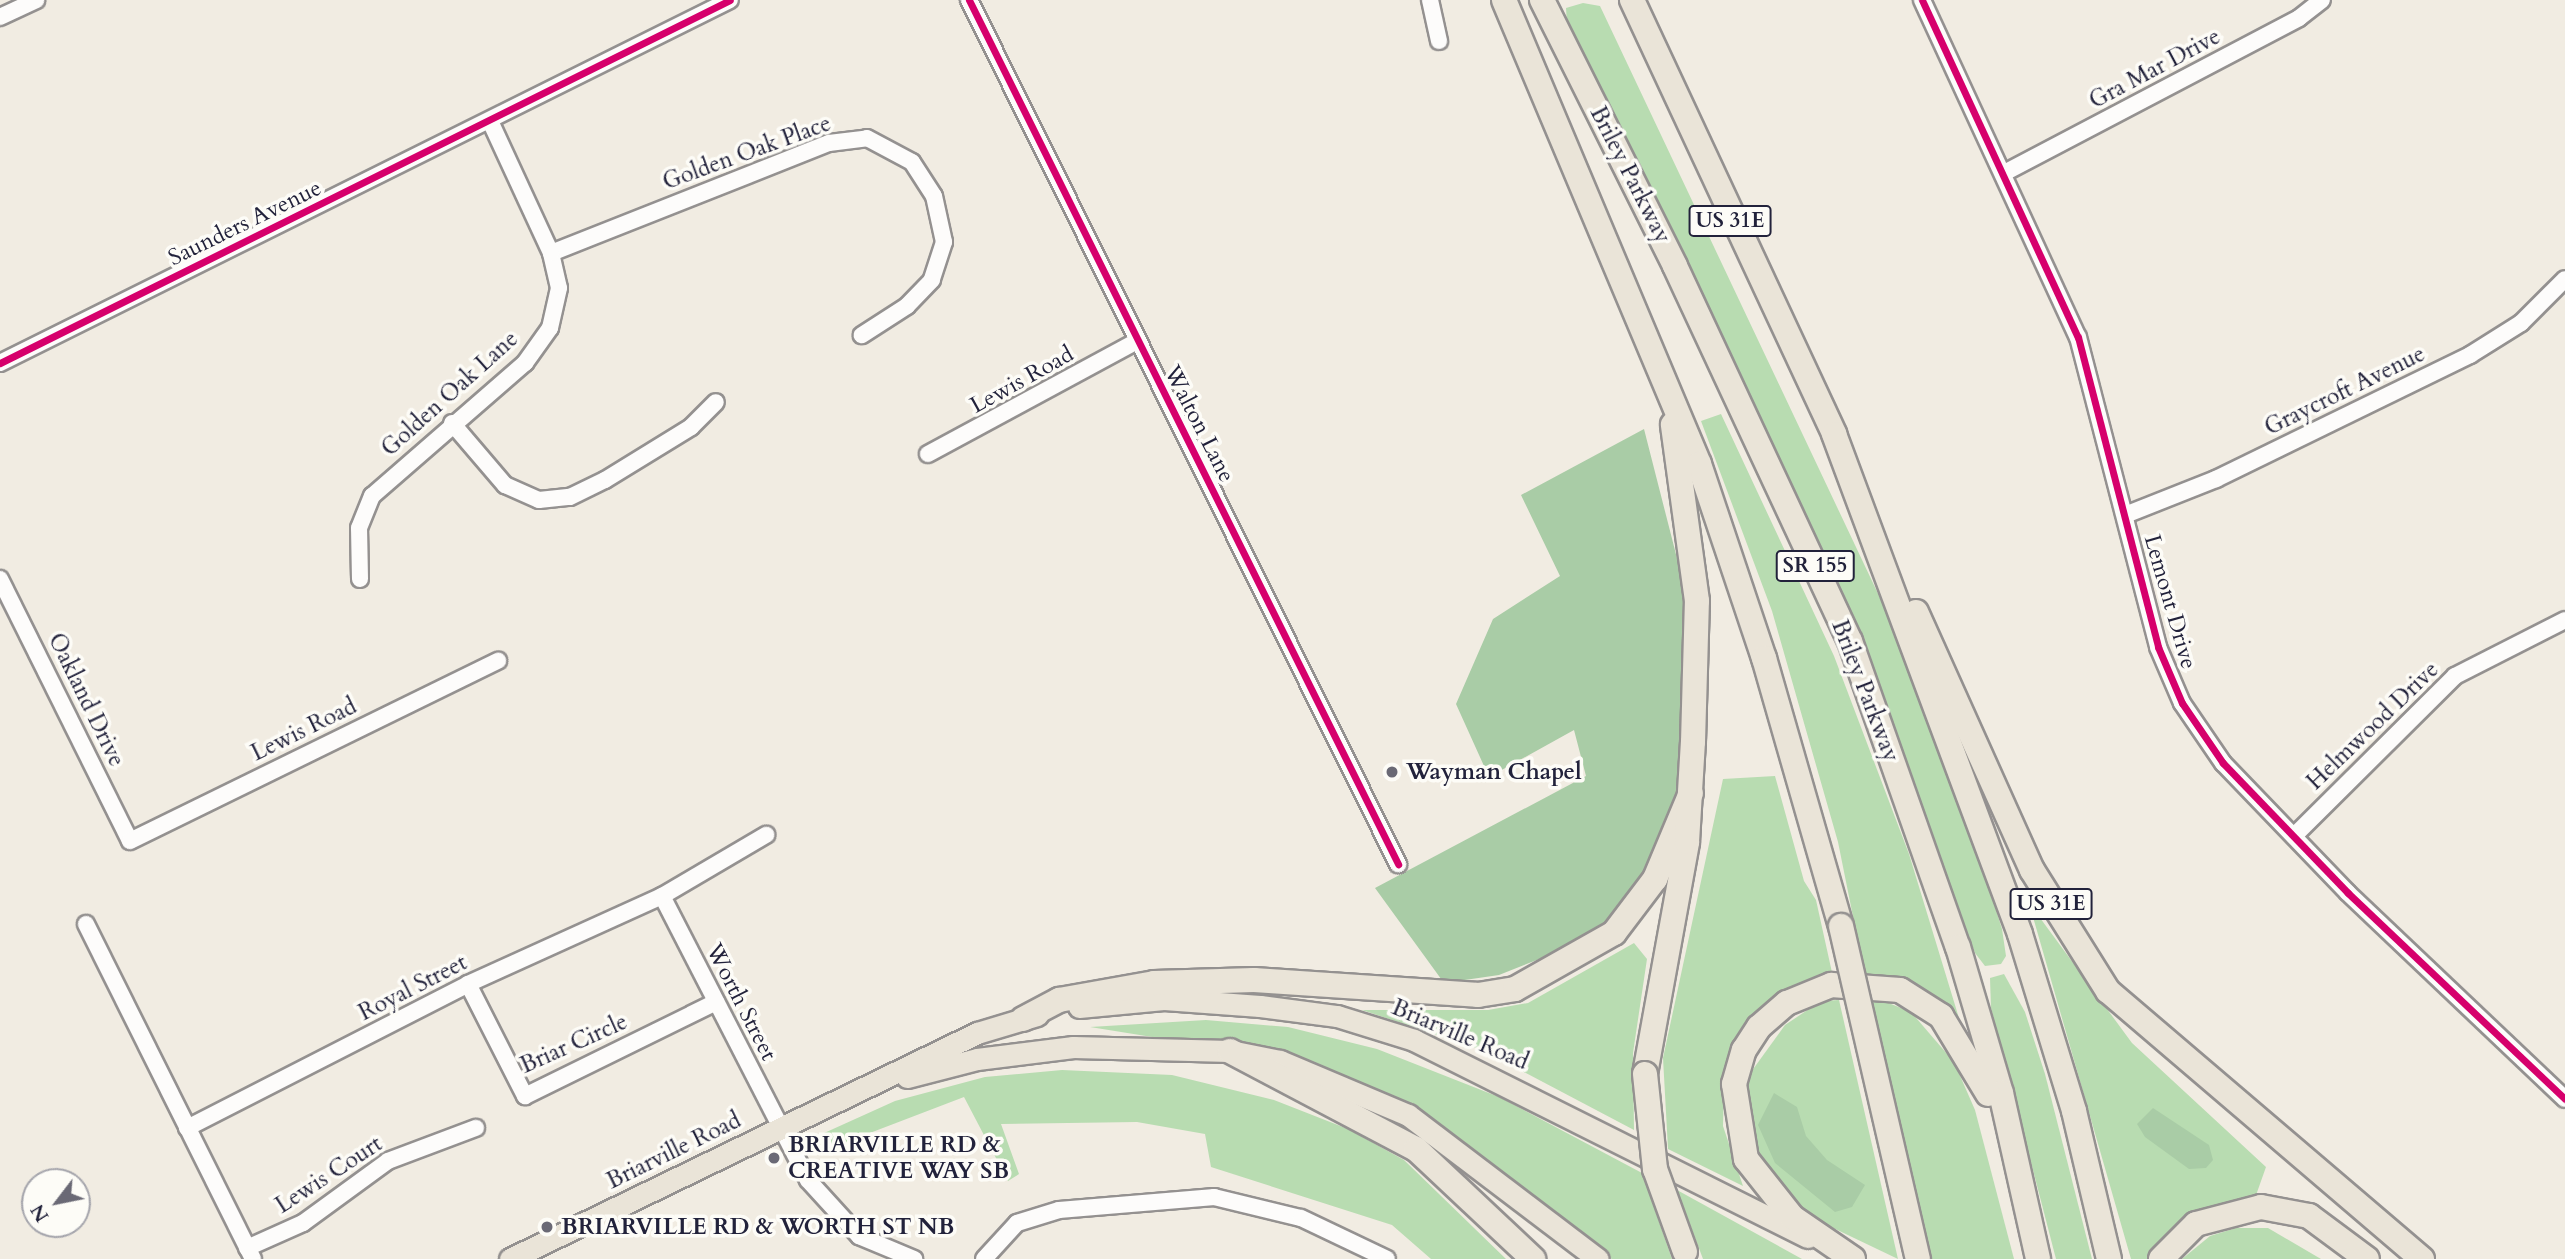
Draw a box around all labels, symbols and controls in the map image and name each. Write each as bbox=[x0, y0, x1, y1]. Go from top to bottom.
street label: Gra Mar Drive bbox=[2085, 23, 2225, 115]
street label: Briley Parkway bbox=[1584, 102, 1676, 248]
street label: Golden Oak Place bbox=[659, 110, 835, 196]
street label: Saunders Avenue bbox=[164, 174, 326, 272]
road number: US 31E bbox=[1688, 204, 1772, 238]
street label: Golden Oak Lane bbox=[376, 325, 524, 463]
street label: Lewis Road bbox=[966, 340, 1078, 420]
street label: Graycroft Avenue bbox=[2260, 340, 2430, 442]
street label: Walton Lane bbox=[1158, 361, 1240, 487]
street label: Lemont Drive bbox=[2138, 532, 2202, 672]
road number: SR 155 bbox=[1775, 548, 1855, 584]
street label: Briley Parkway bbox=[1825, 616, 1905, 766]
street label: Oakland Drive bbox=[42, 629, 130, 771]
street label: Helmwood Drive bbox=[2301, 656, 2445, 796]
street label: Lewis Road bbox=[247, 693, 361, 767]
place label: Wayman Chapel bbox=[1406, 758, 1582, 786]
marker: Wayman Chapel bbox=[1384, 764, 1400, 780]
road number: US 31E bbox=[2009, 886, 2093, 922]
street label: Worth Street bbox=[700, 939, 782, 1065]
street label: Royal Street bbox=[354, 949, 472, 1027]
street label: Briarville Road bbox=[1388, 994, 1532, 1076]
street label: Briar Circle bbox=[516, 1008, 632, 1080]
street label: Briarville Road bbox=[602, 1107, 746, 1195]
street label: Lewis Court bbox=[271, 1130, 387, 1220]
place label: BRIARVILLE RD & CREATIVE WAY SB bbox=[788, 1131, 1009, 1185]
marker: BRIARVILLE RD & CREATIVE WAY SB bbox=[766, 1150, 782, 1166]
north arrow bbox=[21, 1168, 91, 1238]
text: N bbox=[24, 1199, 55, 1227]
place label: BRIARVILLE RD & WORTH ST NB bbox=[561, 1213, 954, 1241]
marker: BRIARVILLE RD & WORTH ST NB bbox=[539, 1219, 555, 1235]

